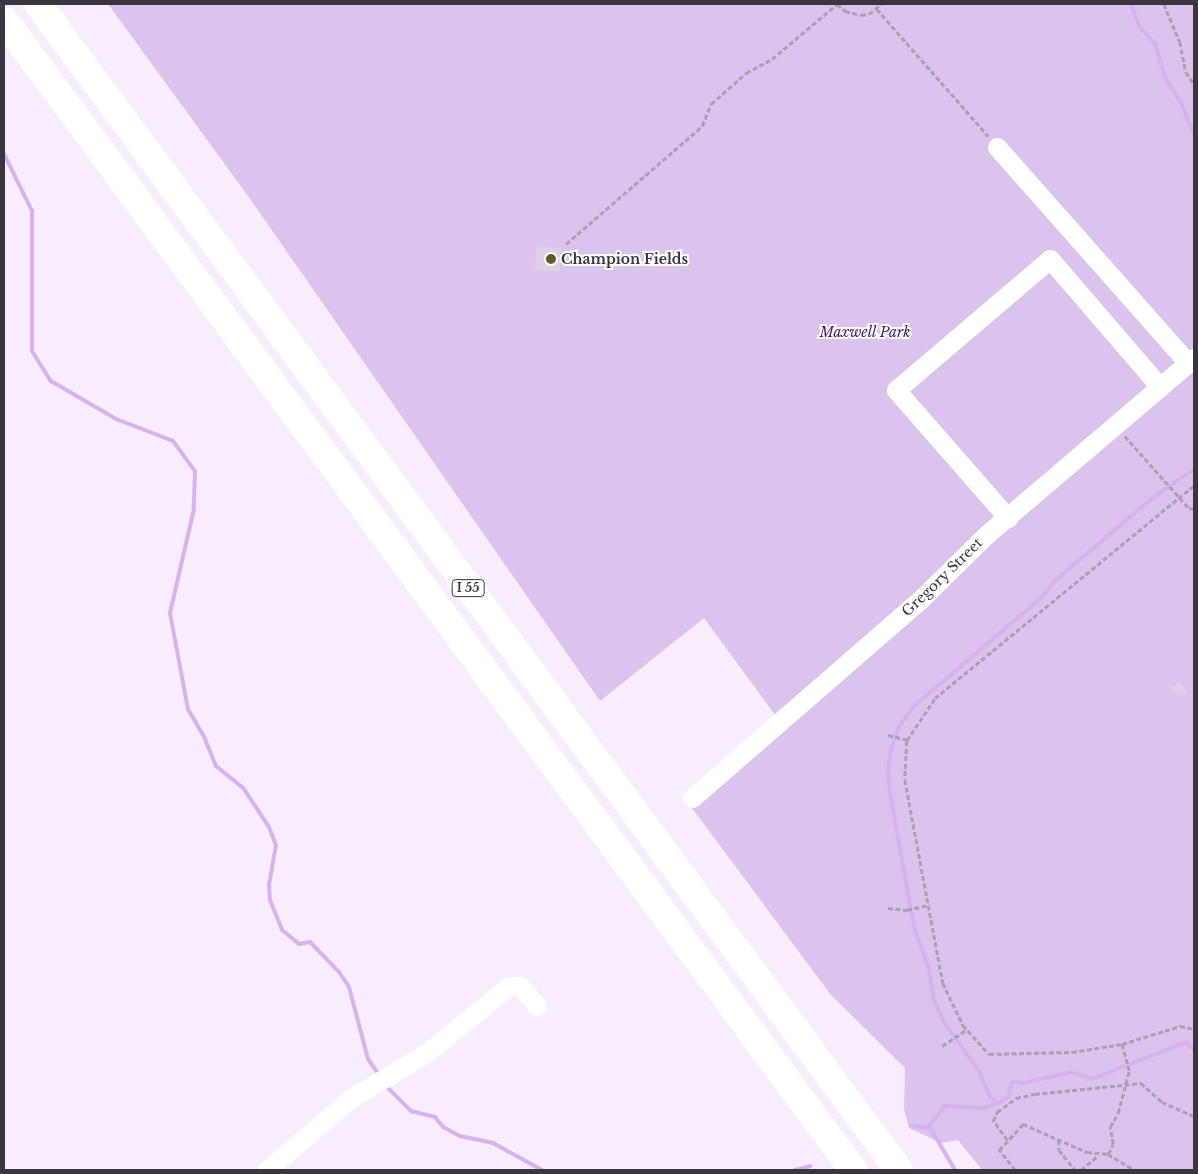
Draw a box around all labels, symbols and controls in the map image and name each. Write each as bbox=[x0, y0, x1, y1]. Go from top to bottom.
place label: Champion Fields bbox=[561, 251, 688, 267]
marker: Champion Fields bbox=[545, 253, 557, 265]
park label: Maxwell Park bbox=[819, 324, 911, 340]
street label: Gregory Street bbox=[898, 534, 986, 620]
road number: I 55 bbox=[450, 578, 486, 598]

